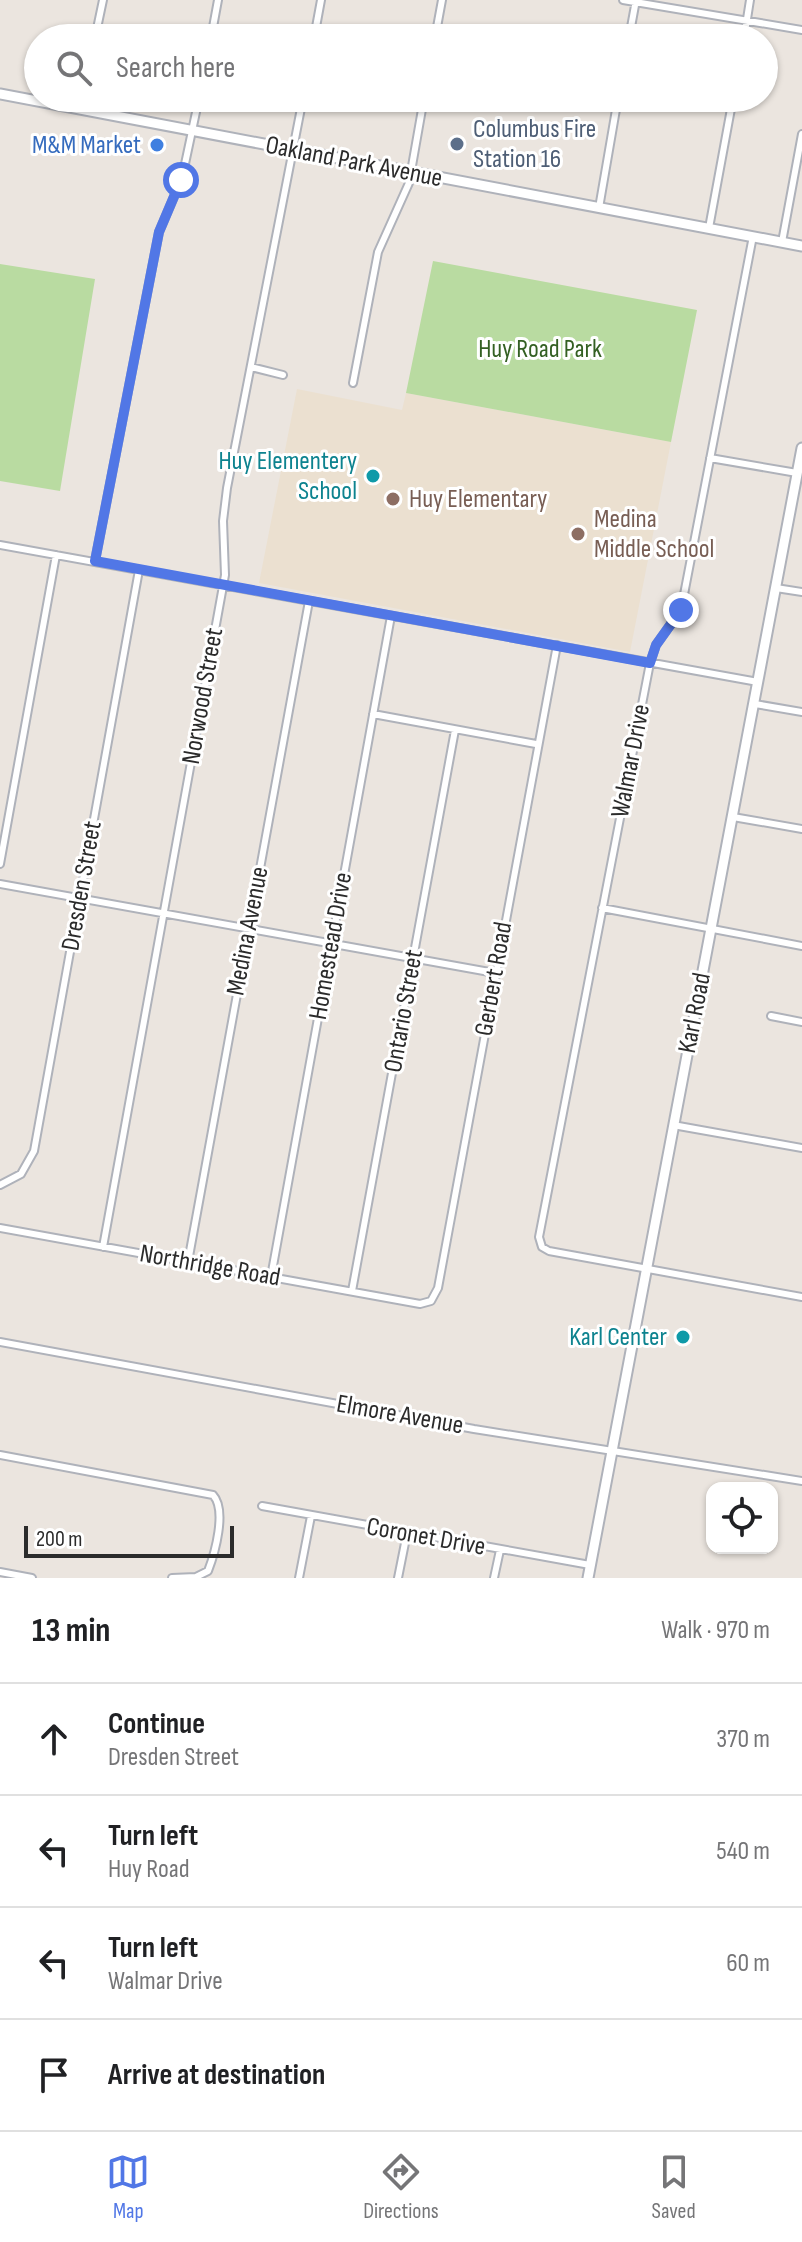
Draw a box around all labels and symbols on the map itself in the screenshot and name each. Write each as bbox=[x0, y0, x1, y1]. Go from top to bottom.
place label: Columbus Fire Station 16 bbox=[473, 114, 596, 175]
place label: M&M Market bbox=[32, 130, 141, 161]
street label: Oakland Park Avenue bbox=[263, 130, 445, 194]
marker: Columbus Fire Station 16 bbox=[448, 135, 466, 153]
marker: M&M Market bbox=[148, 136, 166, 154]
route start bbox=[163, 162, 199, 198]
park label: Huy Road Park bbox=[478, 334, 602, 365]
place label: Huy Elementery School bbox=[218, 446, 357, 507]
marker: Huy Elementery School bbox=[364, 467, 382, 485]
place label: Huy Elementary bbox=[409, 484, 547, 515]
marker: Huy Elementary bbox=[384, 490, 402, 508]
place label: Medina Middle School bbox=[594, 504, 714, 565]
marker: Medina Middle School bbox=[569, 525, 587, 543]
route end bbox=[663, 592, 699, 628]
street label: Norwood Street bbox=[176, 625, 230, 767]
street label: Walmar Drive bbox=[605, 702, 657, 820]
street label: Dresden Street bbox=[55, 819, 109, 953]
street label: Medina Avenue bbox=[220, 864, 276, 998]
street label: Homestead Drive bbox=[303, 870, 359, 1022]
street label: Gerbert Road bbox=[469, 920, 519, 1038]
street label: Ontario Street bbox=[378, 947, 430, 1075]
street label: Karl Road bbox=[672, 970, 718, 1056]
street label: Northridge Road bbox=[137, 1238, 283, 1294]
place label: Karl Center bbox=[569, 1322, 668, 1353]
marker: Karl Center bbox=[674, 1328, 692, 1346]
street label: Elmore Avenue bbox=[334, 1389, 466, 1441]
street label: Coronet Drive bbox=[364, 1511, 488, 1563]
scale bar bbox=[24, 1522, 234, 1558]

